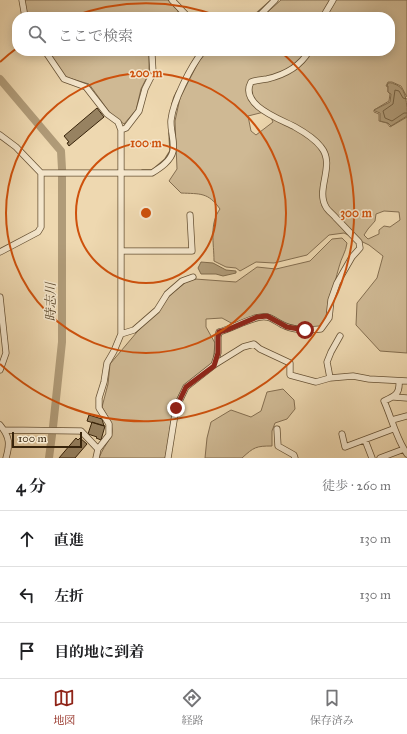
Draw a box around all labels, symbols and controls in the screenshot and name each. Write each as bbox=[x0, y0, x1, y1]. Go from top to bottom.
search box bbox=[12, 12, 395, 56]
icon: search bbox=[26, 23, 48, 45]
text: ここで検索 bbox=[58, 27, 133, 45]
text: 200 m bbox=[130, 66, 163, 80]
text: 100 m bbox=[130, 136, 163, 150]
centre of rings bbox=[139, 206, 153, 220]
text: 300 m bbox=[340, 206, 373, 221]
water label: 時志川 bbox=[43, 281, 59, 322]
route start bbox=[296, 321, 314, 339]
route end bbox=[167, 399, 185, 417]
scale bar bbox=[12, 430, 82, 449]
text: 100 m bbox=[18, 432, 47, 445]
text: 4 分 bbox=[16, 476, 46, 497]
text: 徒歩 · 260 m bbox=[322, 478, 391, 494]
icon: ahead bbox=[16, 528, 38, 550]
text: 直進 bbox=[54, 531, 84, 549]
text: 130 m bbox=[359, 531, 391, 547]
icon: left bbox=[16, 584, 38, 606]
text: 左折 bbox=[54, 587, 84, 605]
text: 130 m bbox=[359, 587, 391, 603]
icon: arrive bbox=[16, 640, 38, 662]
text: 目的地に到着 bbox=[54, 643, 144, 661]
tab: 地図 bbox=[53, 687, 75, 727]
tab: 経路 bbox=[181, 687, 203, 727]
tab: 保存済み bbox=[310, 687, 354, 727]

